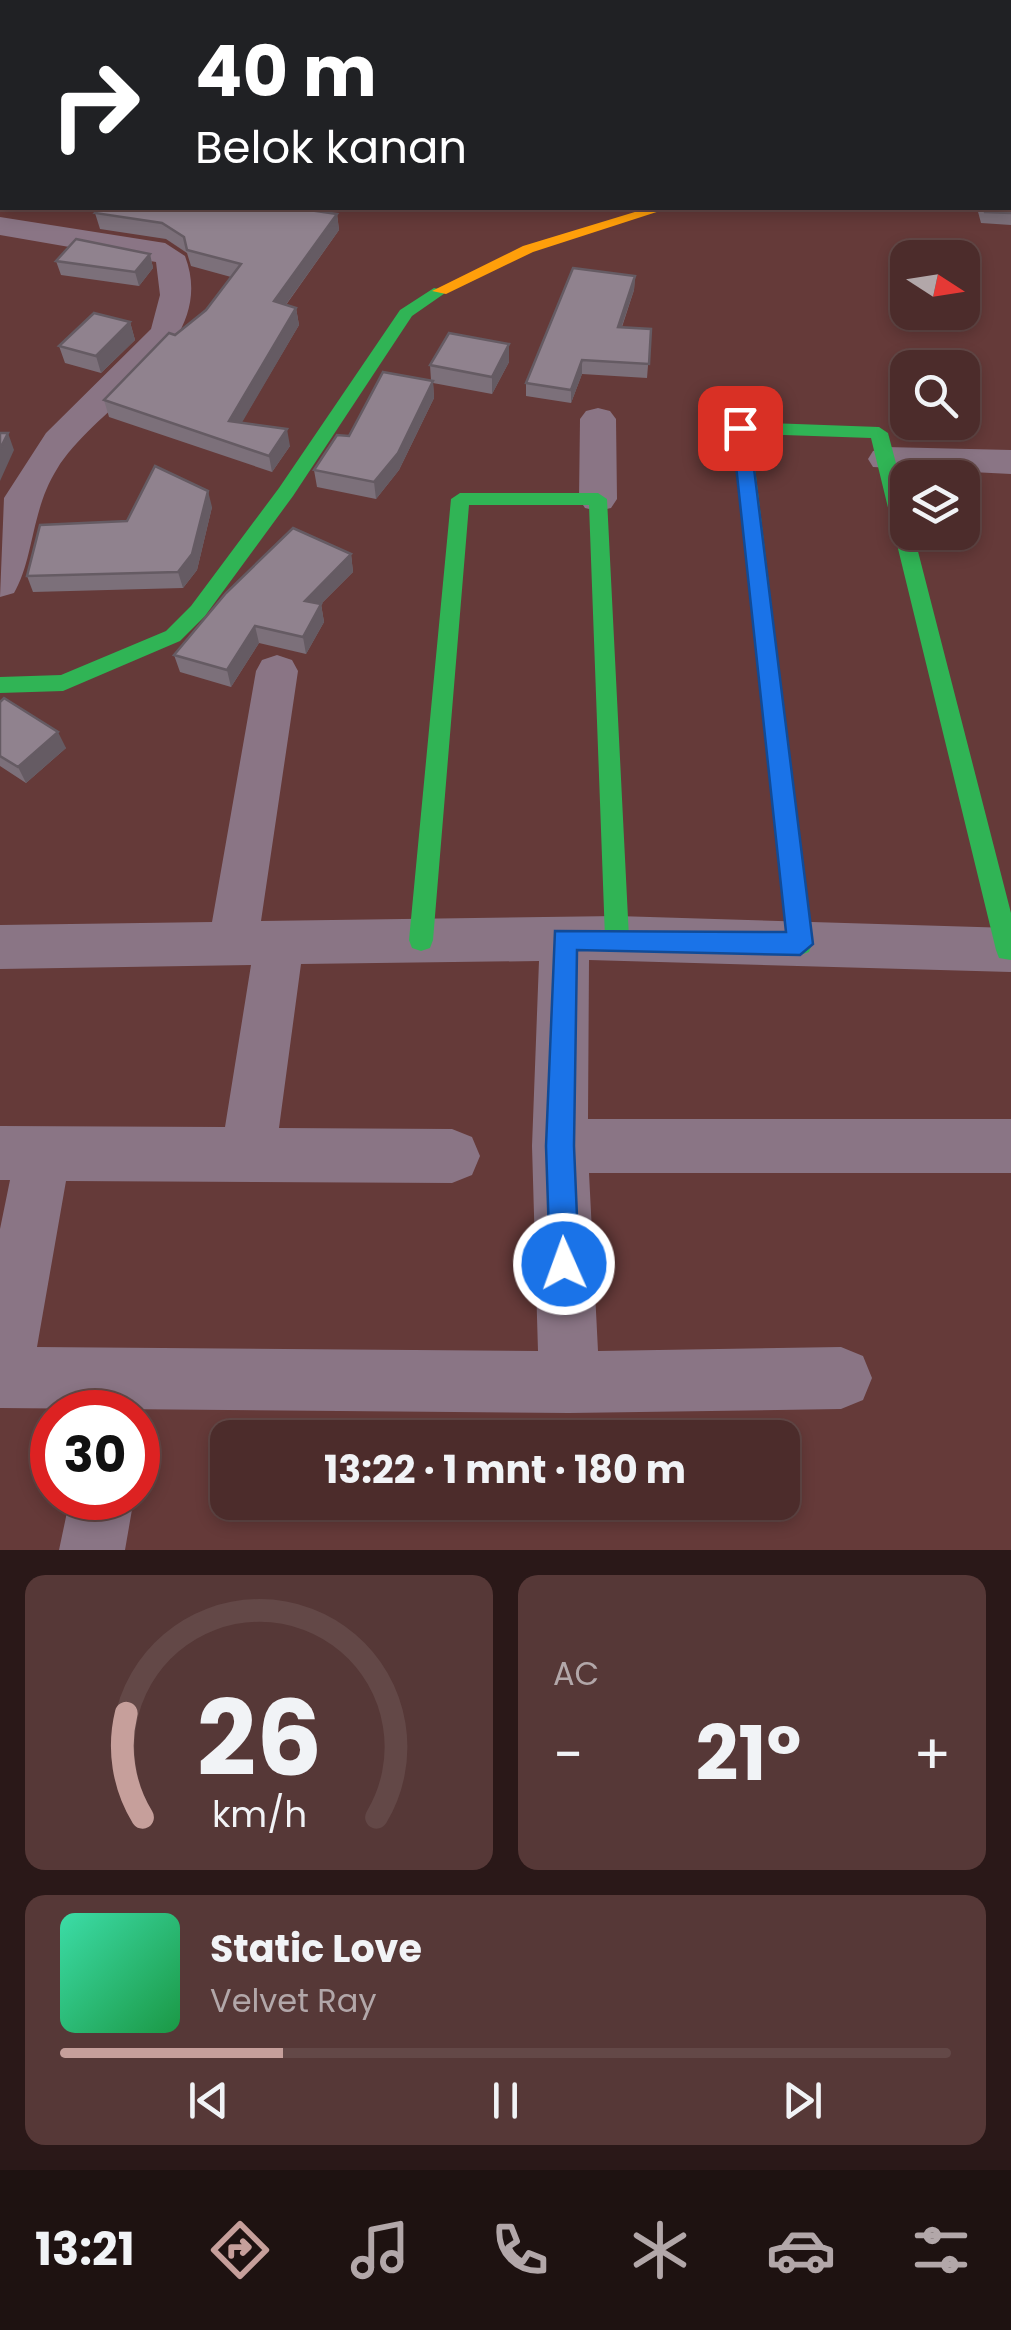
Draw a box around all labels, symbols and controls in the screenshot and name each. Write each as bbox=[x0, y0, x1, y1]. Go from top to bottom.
text: 40 m bbox=[195, 22, 377, 121]
icon: right bbox=[30, 40, 160, 170]
text: Belok kanan bbox=[195, 116, 467, 179]
north arrow bbox=[890, 240, 980, 330]
map controls bbox=[890, 240, 980, 550]
button: search bbox=[890, 350, 980, 440]
pin bbox=[698, 386, 783, 471]
icon: arrive bbox=[713, 401, 768, 456]
button: layers bbox=[890, 460, 980, 550]
position arrow bbox=[512, 1212, 616, 1316]
speed limit sign: 30 bbox=[30, 1390, 160, 1520]
text: 13:22 · 1 mnt · 180 m bbox=[324, 1443, 686, 1496]
text: AC bbox=[553, 1651, 599, 1696]
text: 26 bbox=[196, 1666, 322, 1811]
text: 21° bbox=[695, 1701, 801, 1806]
text: − bbox=[553, 1716, 583, 1793]
text: + bbox=[913, 1716, 951, 1793]
text: km/h bbox=[211, 1789, 307, 1840]
text: Static Love bbox=[210, 1922, 422, 1975]
text: Velvet Ray bbox=[210, 1978, 376, 2023]
icon: previous bbox=[181, 2073, 236, 2128]
icon: pause bbox=[478, 2073, 533, 2128]
icon: next bbox=[775, 2073, 830, 2128]
icon: directions bbox=[205, 2215, 275, 2285]
icon: music bbox=[345, 2215, 415, 2285]
icon: phone bbox=[485, 2215, 555, 2285]
icon: climate bbox=[625, 2215, 695, 2285]
icon: car bbox=[766, 2215, 836, 2285]
icon: filters bbox=[906, 2215, 976, 2285]
text: 13:21 bbox=[35, 2218, 135, 2281]

